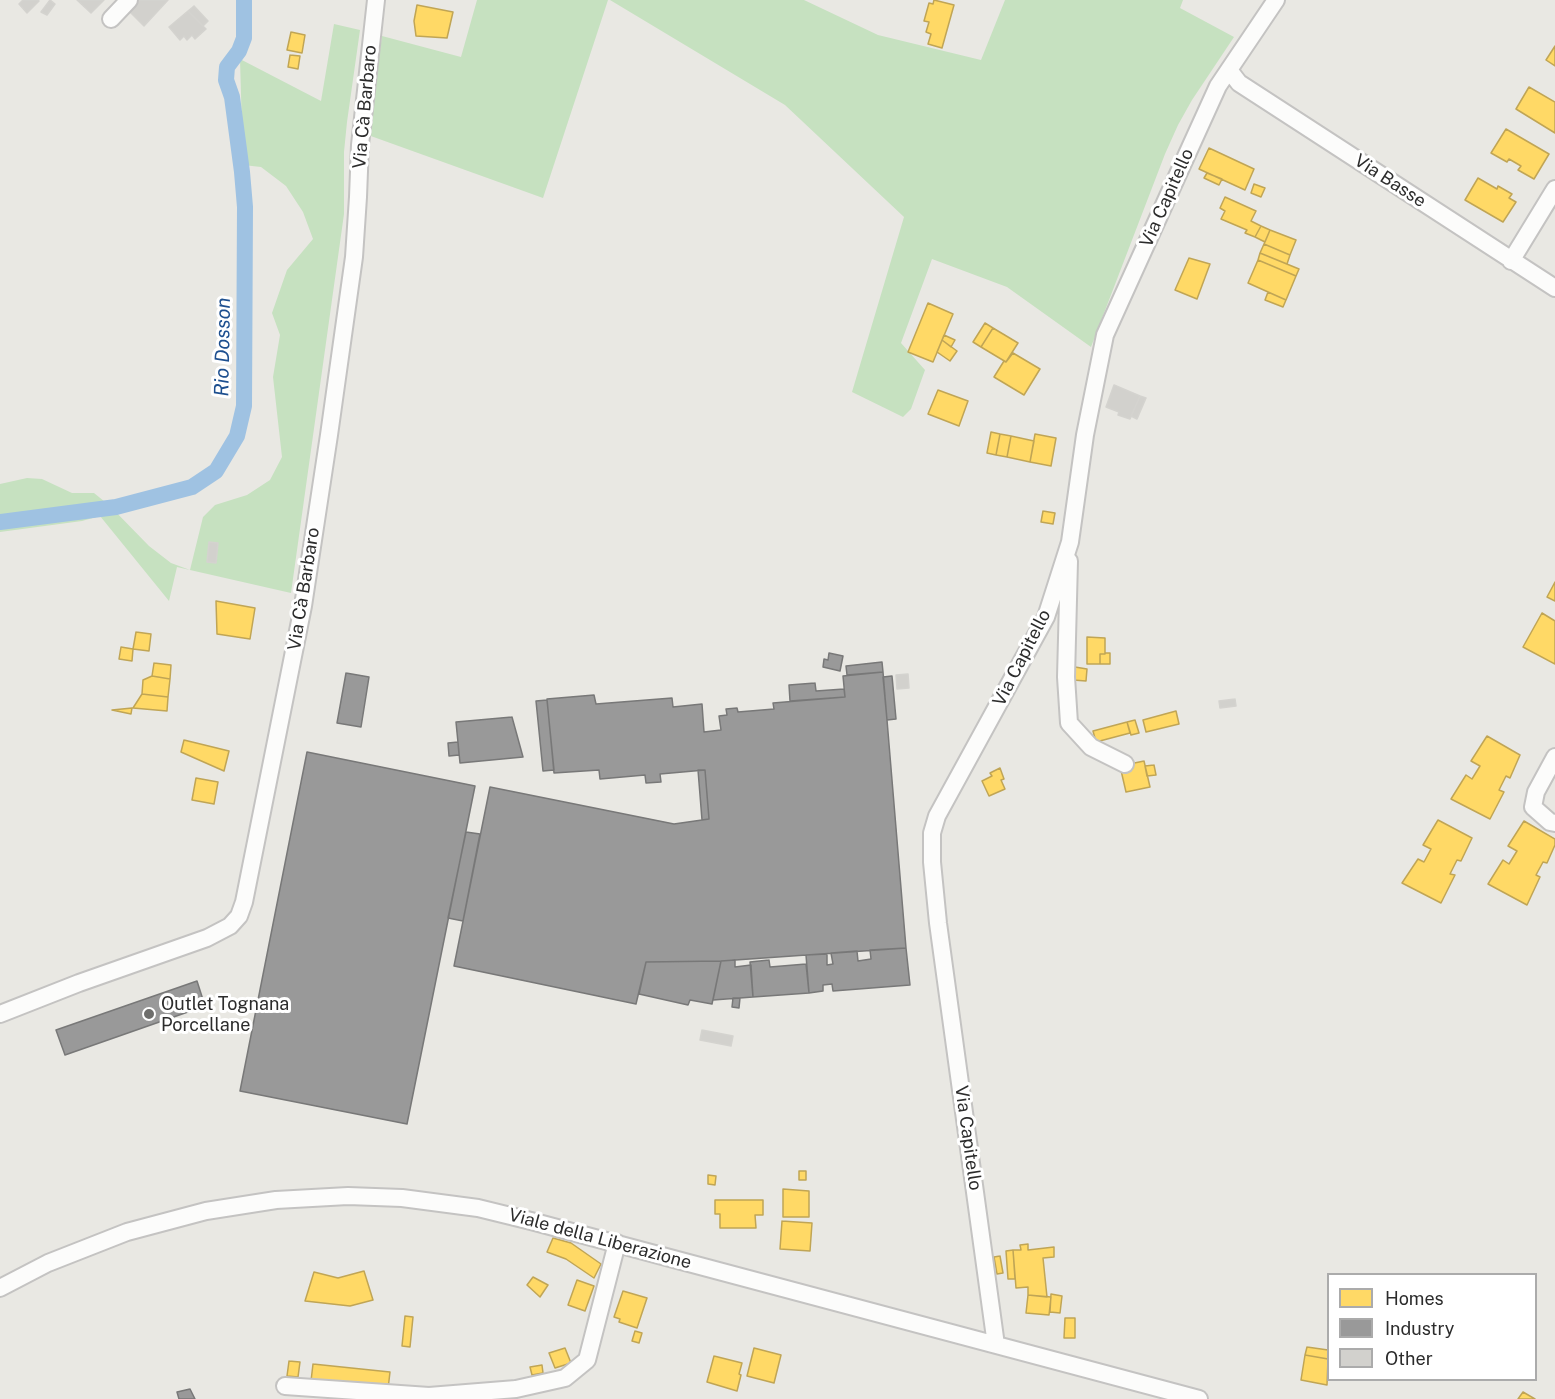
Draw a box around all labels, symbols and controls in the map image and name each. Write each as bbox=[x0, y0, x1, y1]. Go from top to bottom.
street label: Via Cà Barbaro bbox=[349, 44, 381, 170]
street label: Via Capitello bbox=[1136, 145, 1198, 251]
street label: Via Basse bbox=[1350, 150, 1430, 212]
water label: Rio Dosson bbox=[210, 297, 236, 397]
street label: Via Cà Barbaro bbox=[284, 526, 324, 652]
street label: Via Capitello bbox=[988, 606, 1056, 710]
place label: Outlet Tognana Porcellane bbox=[161, 993, 289, 1036]
marker: Outlet Tognana Porcellane bbox=[142, 1007, 156, 1021]
street label: Via Capitello bbox=[950, 1084, 986, 1192]
street label: Viale della Liberazione bbox=[506, 1204, 694, 1274]
legend bbox=[1327, 1273, 1537, 1381]
text: Homes bbox=[1385, 1288, 1444, 1309]
text: Industry bbox=[1385, 1318, 1454, 1339]
text: Other bbox=[1385, 1348, 1433, 1369]

